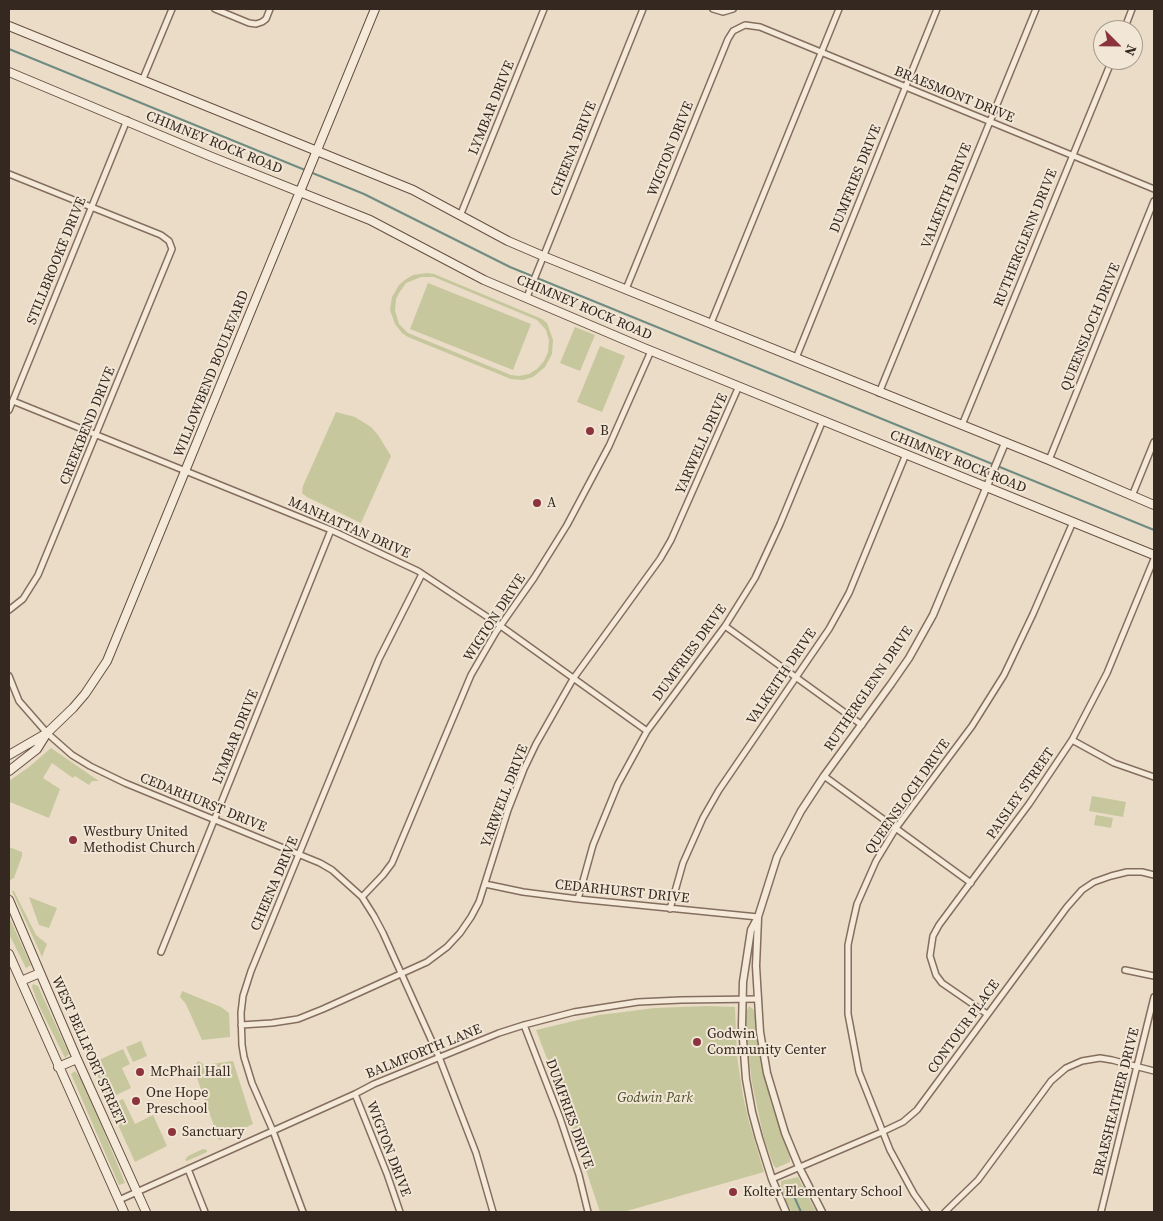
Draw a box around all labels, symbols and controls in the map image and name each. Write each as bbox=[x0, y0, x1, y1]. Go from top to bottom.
north arrow bbox=[1093, 20, 1143, 70]
text: N bbox=[1120, 42, 1142, 59]
street label: LYMBAR DRIVE bbox=[465, 59, 519, 157]
street label: BRAESMONT DRIVE bbox=[892, 63, 1016, 127]
street label: CHEENA DRIVE bbox=[547, 99, 601, 199]
street label: WIGTON DRIVE bbox=[644, 99, 698, 199]
street label: CHIMNEY ROCK ROAD bbox=[143, 108, 285, 178]
street label: DUMFRIES DRIVE bbox=[827, 122, 885, 236]
street label: VALKEITH DRIVE bbox=[918, 141, 976, 251]
street label: RUTHERGLENN DRIVE bbox=[991, 167, 1061, 309]
street label: STILLBROOKE DRIVE bbox=[24, 195, 90, 327]
street label: QUEENSLOCH DRIVE bbox=[1058, 261, 1124, 393]
street label: CHIMNEY ROCK ROAD bbox=[514, 272, 654, 344]
street label: WILLOWBEND BOULEVARD bbox=[171, 288, 253, 460]
street label: CREEKBEND DRIVE bbox=[57, 364, 119, 488]
street label: YARWELL DRIVE bbox=[672, 391, 732, 497]
place label: B bbox=[600, 423, 609, 439]
marker: B bbox=[584, 425, 596, 437]
street label: CHIMNEY ROCK ROAD bbox=[887, 427, 1029, 497]
street label: MANHATTAN DRIVE bbox=[285, 494, 413, 562]
place label: A bbox=[547, 495, 556, 511]
marker: A bbox=[531, 497, 543, 509]
street label: WIGTON DRIVE bbox=[460, 571, 530, 665]
street label: DUMFRIES DRIVE bbox=[649, 601, 731, 705]
street label: RUTHERGLENN DRIVE bbox=[821, 623, 917, 755]
street label: VALKEITH DRIVE bbox=[744, 626, 820, 728]
street label: LYMBAR DRIVE bbox=[209, 688, 263, 786]
street label: QUEENSLOCH DRIVE bbox=[862, 736, 954, 858]
street label: YARWELL DRIVE bbox=[478, 742, 532, 850]
street label: PAISLEY STREET bbox=[983, 745, 1059, 843]
street label: CEDARHURST DRIVE bbox=[137, 770, 269, 836]
place label: Westbury United Methodist Church bbox=[83, 824, 195, 856]
marker: Westbury United Methodist Church bbox=[67, 834, 79, 846]
street label: CHEENA DRIVE bbox=[248, 834, 302, 934]
street label: CEDARHURST DRIVE bbox=[554, 877, 690, 907]
street label: WEST BELLFORT STREET bbox=[47, 974, 129, 1128]
street label: CONTOUR PLACE bbox=[924, 977, 1004, 1077]
street label: BALMFORTH LANE bbox=[364, 1021, 484, 1083]
place label: Godwin Community Center bbox=[707, 1026, 826, 1058]
street label: BRAESHEATHER DRIVE bbox=[1090, 1026, 1144, 1178]
marker: Godwin Community Center bbox=[691, 1036, 703, 1048]
street label: DUMFRIES DRIVE bbox=[541, 1057, 597, 1171]
place label: McPhail Hall bbox=[150, 1064, 231, 1080]
marker: McPhail Hall bbox=[134, 1066, 146, 1078]
place label: One Hope Preschool bbox=[146, 1085, 208, 1118]
park label: Godwin Park bbox=[617, 1090, 693, 1106]
marker: One Hope Preschool bbox=[130, 1095, 142, 1107]
street label: WIGTON DRIVE bbox=[362, 1099, 414, 1199]
place label: Sanctuary bbox=[182, 1124, 245, 1140]
marker: Sanctuary bbox=[166, 1126, 178, 1138]
place label: Kolter Elementary School bbox=[743, 1184, 902, 1200]
marker: Kolter Elementary School bbox=[727, 1186, 739, 1198]

